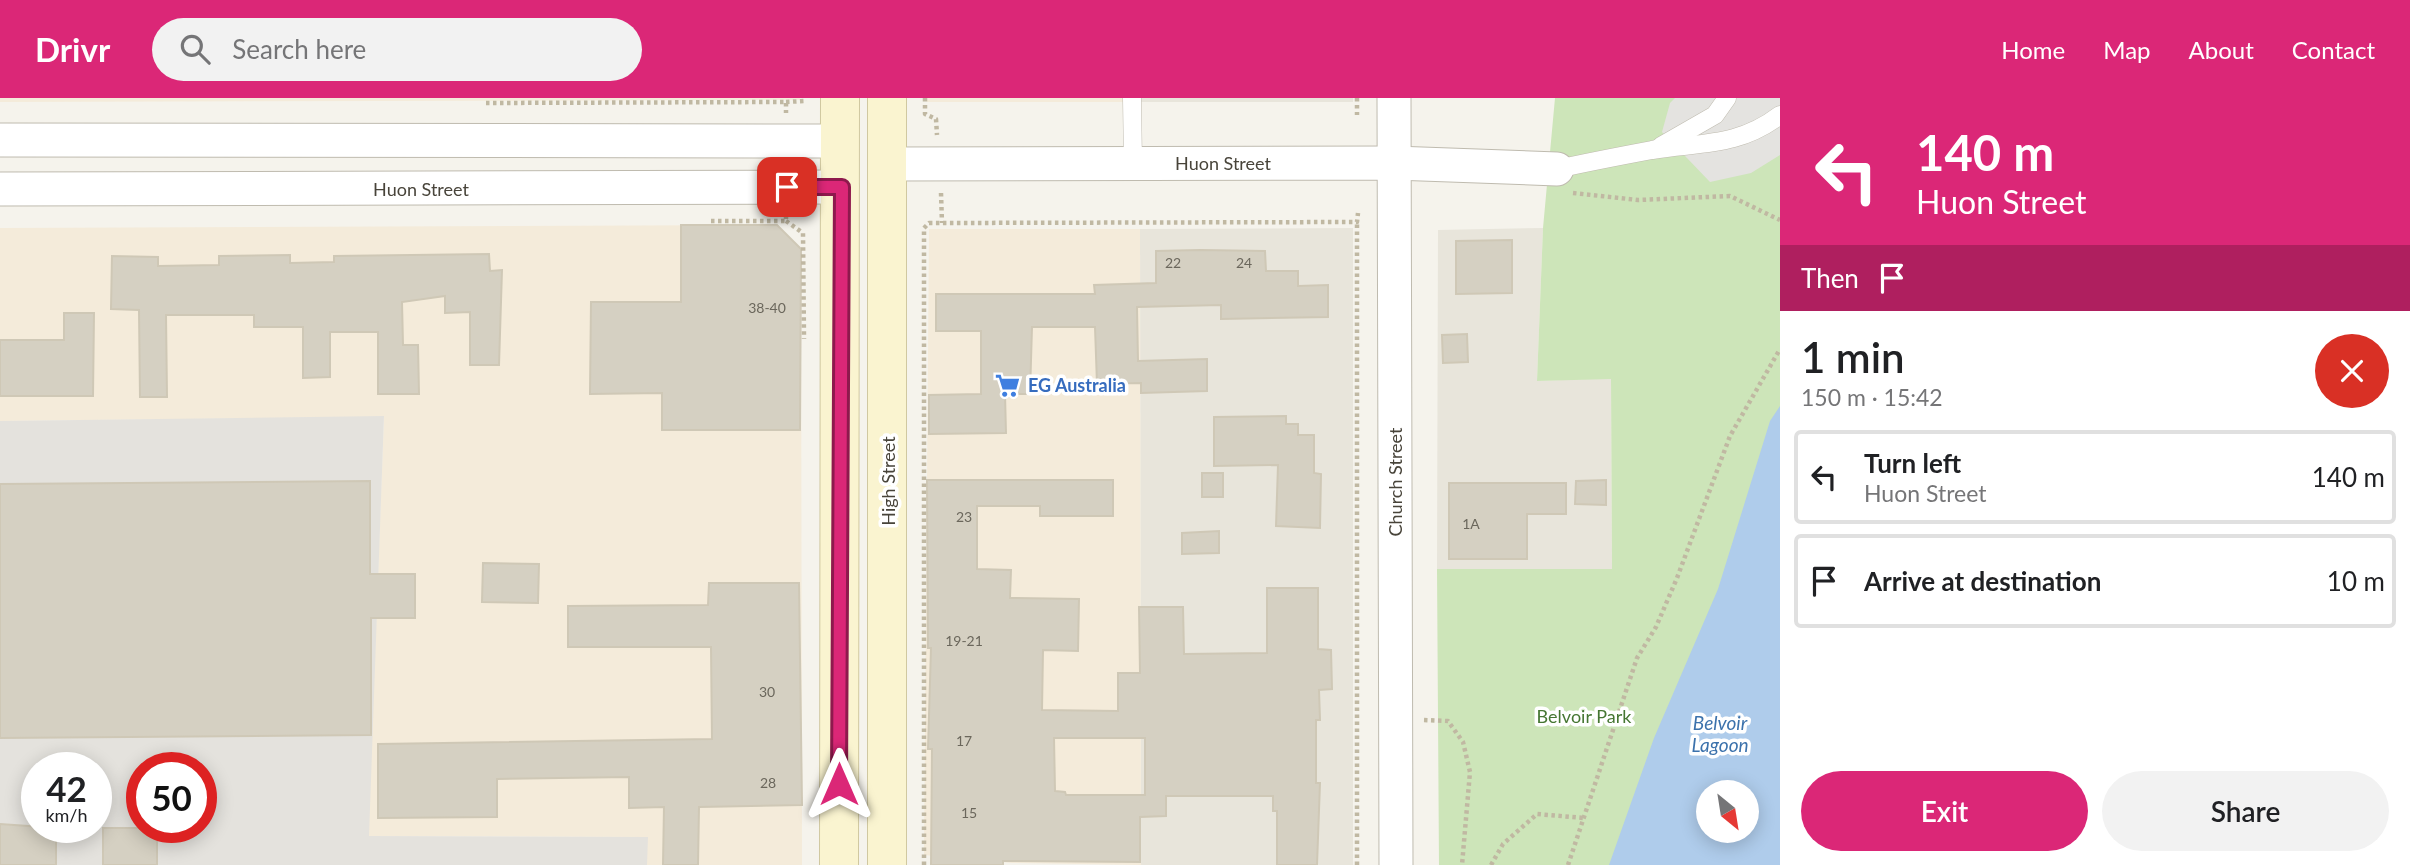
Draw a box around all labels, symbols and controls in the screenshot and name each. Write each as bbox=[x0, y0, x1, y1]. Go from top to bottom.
search box bbox=[152, 18, 642, 81]
text: Drivr bbox=[35, 29, 110, 69]
icon: search bbox=[176, 30, 214, 68]
text: Search here bbox=[232, 33, 366, 65]
text: Home bbox=[2001, 35, 2065, 64]
text: Map bbox=[2103, 35, 2151, 64]
text: About bbox=[2189, 35, 2254, 64]
text: Contact bbox=[2292, 35, 2375, 64]
text: 140 m bbox=[1916, 123, 2054, 181]
icon: left bbox=[1801, 126, 1892, 217]
street label: Huon Street bbox=[1175, 152, 1271, 174]
pin bbox=[757, 157, 817, 217]
icon: arrive bbox=[768, 168, 806, 206]
street label: Huon Street bbox=[373, 178, 469, 200]
text: Huon Street bbox=[1916, 182, 2086, 221]
house number: 22 bbox=[1165, 254, 1181, 271]
house number: 24 bbox=[1236, 254, 1252, 271]
icon: arrive bbox=[1873, 259, 1911, 297]
text: Then bbox=[1801, 262, 1859, 294]
house number: 38-40 bbox=[748, 299, 786, 316]
text: 1 min bbox=[1801, 332, 1905, 382]
button: close bbox=[2315, 334, 2389, 408]
supermarket icon: EG Australia bbox=[994, 371, 1022, 399]
place label: EG Australia bbox=[1028, 374, 1126, 396]
text: 150 m · 15:42 bbox=[1801, 383, 1943, 411]
street label: Church Street bbox=[1384, 427, 1406, 536]
street label: High Street bbox=[877, 436, 899, 526]
text: Turn left bbox=[1864, 447, 1961, 479]
icon: left bbox=[1805, 458, 1843, 496]
text: 140 m bbox=[2312, 461, 2385, 493]
text: Huon Street bbox=[1864, 479, 1987, 507]
house number: 23 bbox=[956, 508, 972, 525]
house number: 1A bbox=[1462, 515, 1480, 532]
icon: arrive bbox=[1805, 562, 1843, 600]
text: Arrive at destination bbox=[1864, 565, 2101, 597]
text: 10 m bbox=[2327, 565, 2385, 597]
house number: 19-21 bbox=[945, 632, 983, 649]
house number: 30 bbox=[759, 683, 775, 700]
park label: Belvoir Park bbox=[1537, 705, 1632, 727]
water label: Belvoir Lagoon bbox=[1691, 711, 1749, 756]
house number: 17 bbox=[956, 732, 972, 749]
position arrow bbox=[802, 747, 876, 821]
speed limit sign: 50 bbox=[126, 752, 217, 843]
text: 42 bbox=[46, 767, 87, 809]
button: Exit bbox=[1801, 771, 2088, 851]
button: Share bbox=[2102, 771, 2389, 851]
house number: 28 bbox=[760, 774, 776, 791]
north arrow bbox=[1696, 780, 1759, 844]
map controls bbox=[1696, 780, 1759, 843]
text: km/h bbox=[45, 804, 88, 826]
house number: 15 bbox=[961, 804, 977, 821]

